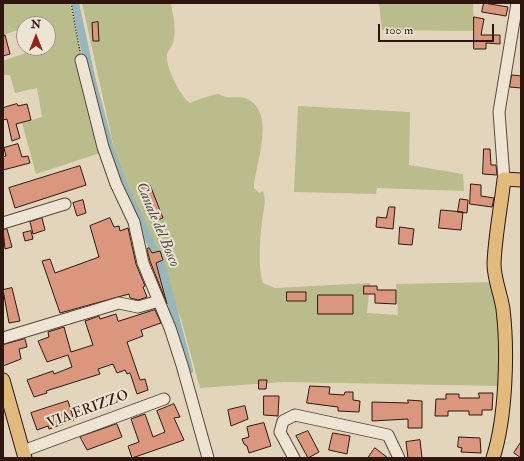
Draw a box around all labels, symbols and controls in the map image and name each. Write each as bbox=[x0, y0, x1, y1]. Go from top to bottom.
north arrow bbox=[16, 16, 56, 56]
scale bar bbox=[380, 16, 496, 42]
text: N bbox=[31, 18, 41, 31]
text: 100 m bbox=[385, 23, 413, 38]
water label: Canale del Bosco bbox=[131, 180, 183, 270]
street label: VIA ERIZZO bbox=[45, 387, 131, 433]

